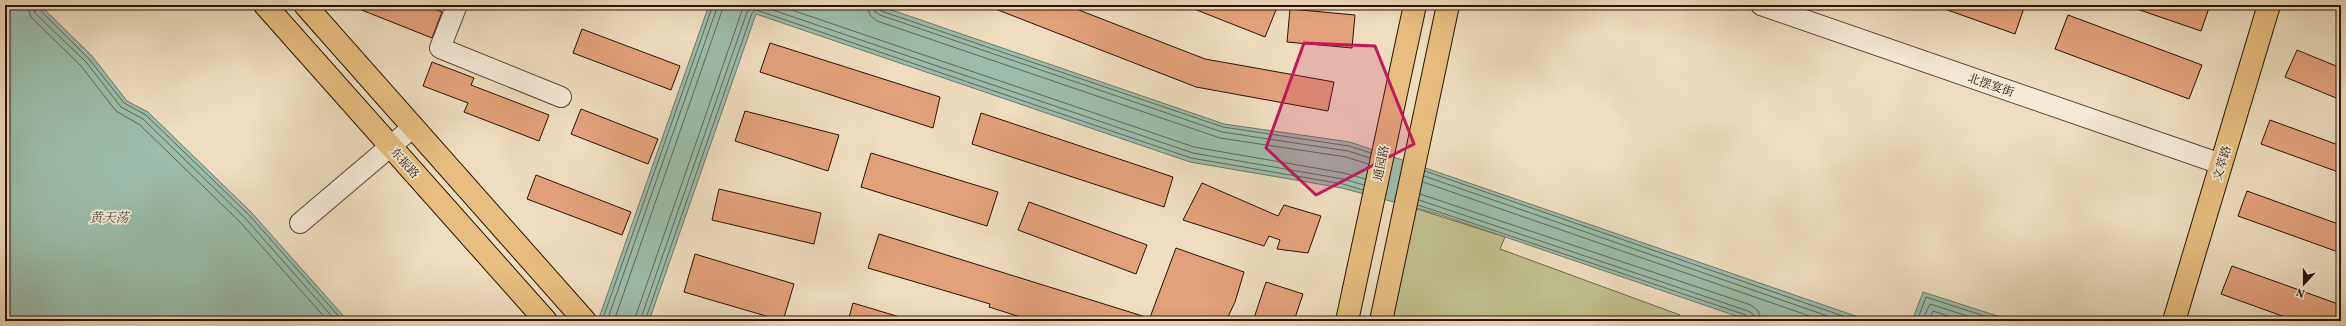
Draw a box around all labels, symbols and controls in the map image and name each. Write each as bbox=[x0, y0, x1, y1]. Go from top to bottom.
street label: 北摆宴街 bbox=[1965, 71, 2017, 102]
street label: 通园路 bbox=[1370, 144, 1394, 182]
street label: 文萃路 bbox=[2210, 144, 2236, 183]
street label: 东振路 bbox=[386, 145, 422, 182]
water label: 黄天荡 bbox=[89, 210, 130, 228]
north arrow bbox=[2284, 264, 2324, 304]
text: N bbox=[2295, 284, 2307, 300]

